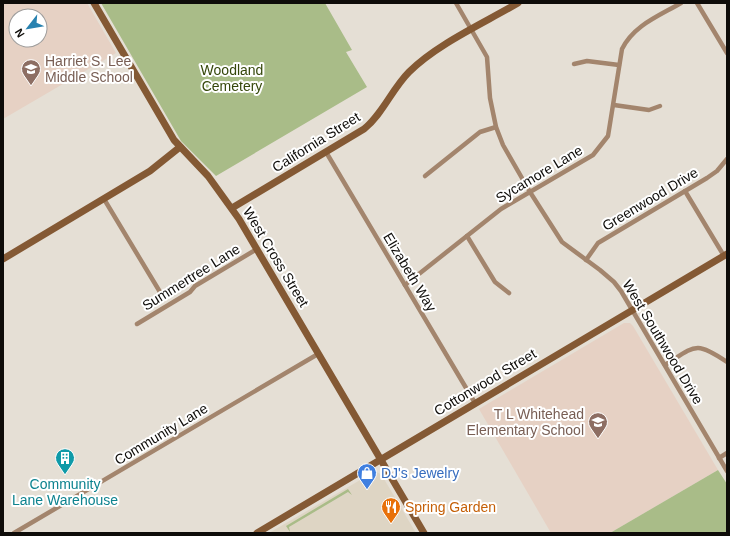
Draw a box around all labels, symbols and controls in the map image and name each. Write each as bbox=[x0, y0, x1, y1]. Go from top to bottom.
north arrow bbox=[8, 8, 48, 48]
text: N bbox=[12, 27, 27, 40]
place label: Harriet S. Lee Middle School bbox=[45, 53, 133, 85]
school or university icon: Harriet S. Lee Middle School bbox=[20, 58, 42, 86]
park label: Woodland Cemetery bbox=[201, 62, 263, 94]
street label: California Street bbox=[269, 109, 363, 175]
street label: Sycamore Lane bbox=[493, 142, 585, 206]
street label: Greenwood Drive bbox=[599, 164, 701, 234]
street label: West Cross Street bbox=[240, 204, 312, 310]
street label: Elizabeth Way bbox=[380, 230, 440, 314]
street label: Summertree Lane bbox=[139, 240, 243, 313]
street label: West Southwood Drive bbox=[620, 277, 707, 407]
street label: Cottonwood Street bbox=[431, 345, 539, 419]
street label: Community Lane bbox=[112, 400, 211, 468]
place label: T L Whitehead Elementary School bbox=[466, 406, 584, 438]
school or university icon: T L Whitehead Elementary School bbox=[587, 411, 609, 439]
building icon: Community Lane Warehouse bbox=[54, 447, 76, 475]
shop icon: DJ's Jewelry bbox=[356, 462, 378, 490]
place label: DJ's Jewelry bbox=[381, 465, 459, 481]
place label: Community Lane Warehouse bbox=[12, 476, 118, 508]
restaurant icon: Spring Garden bbox=[380, 496, 402, 524]
place label: Spring Garden bbox=[405, 499, 496, 515]

